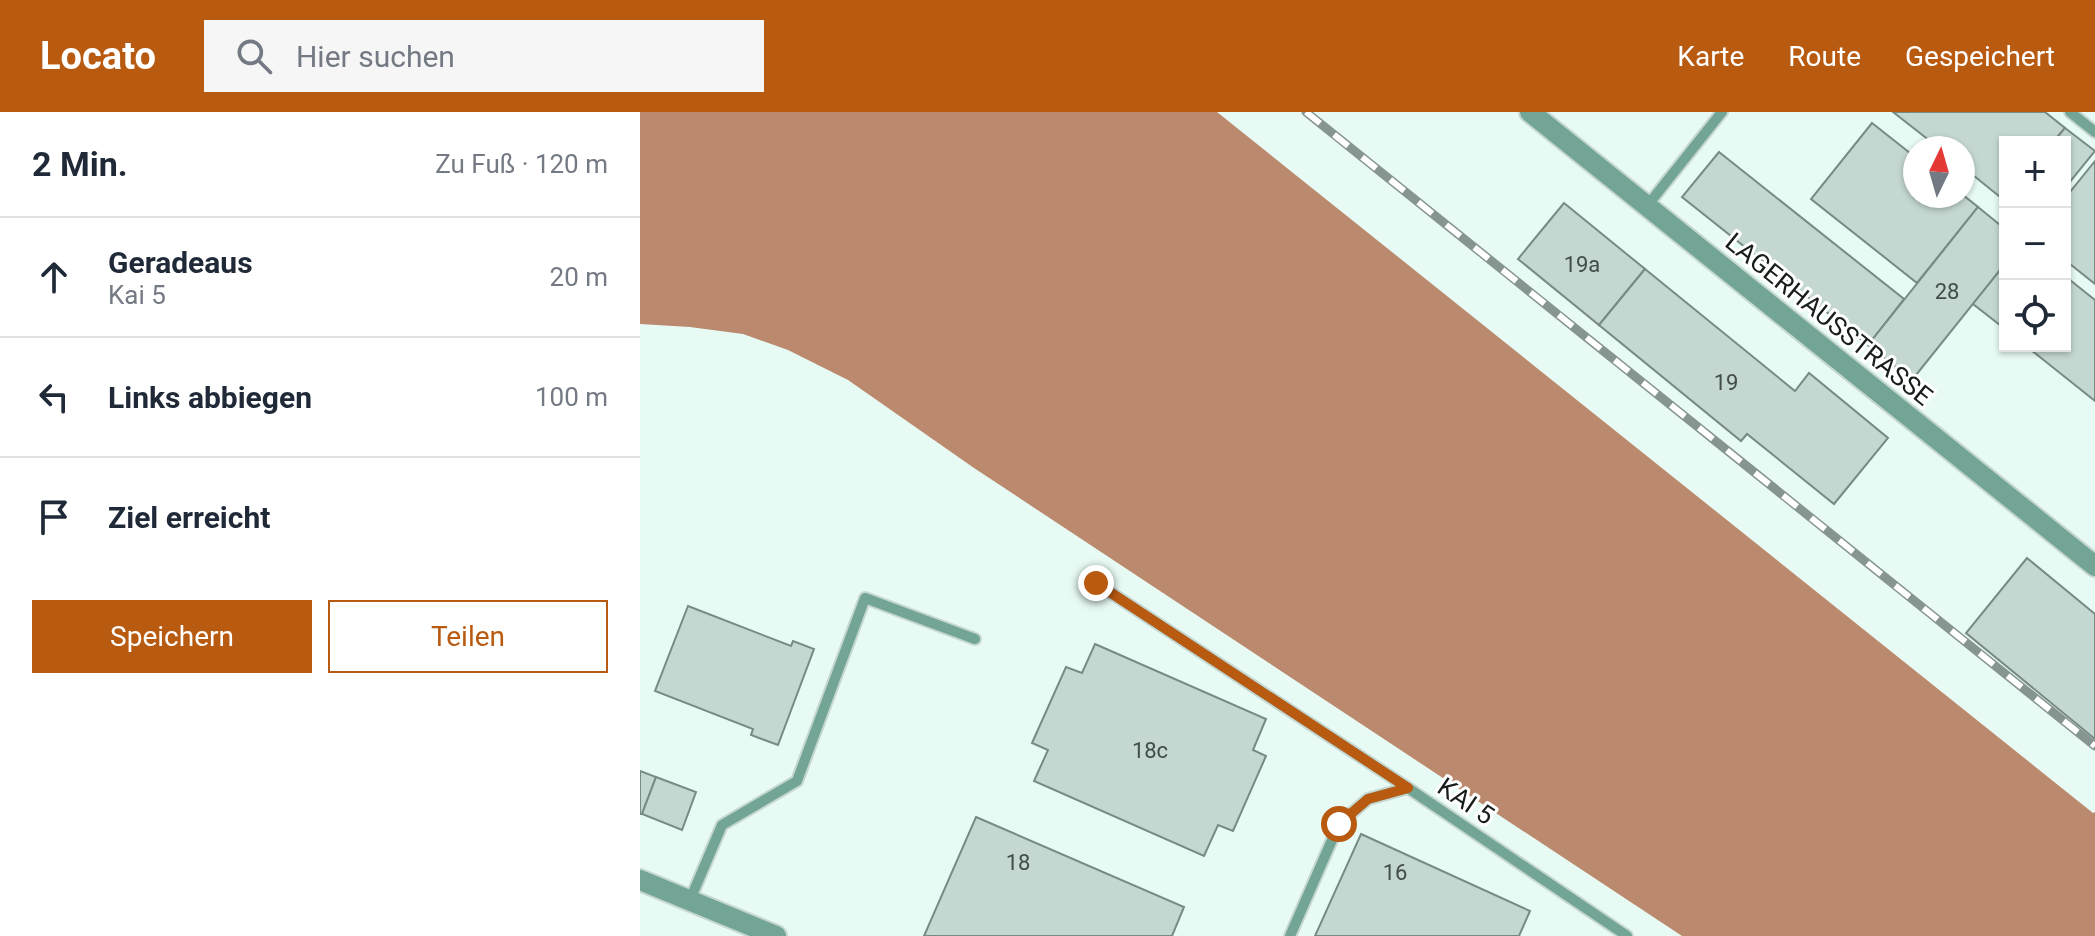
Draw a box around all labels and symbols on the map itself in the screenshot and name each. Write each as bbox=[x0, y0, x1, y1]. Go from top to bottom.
north arrow bbox=[1903, 136, 1975, 208]
street label: LAGERHAUSSTRASSE bbox=[1720, 226, 1938, 412]
house number: 19a bbox=[1564, 252, 1600, 277]
house number: 28 bbox=[1935, 279, 1959, 304]
house number: 19 bbox=[1714, 370, 1738, 395]
route end bbox=[1078, 565, 1114, 601]
house number: 18c bbox=[1132, 738, 1168, 763]
street label: KAI 5 bbox=[1432, 771, 1500, 831]
route start bbox=[1321, 806, 1357, 842]
house number: 18 bbox=[1006, 850, 1030, 875]
house number: 16 bbox=[1383, 860, 1407, 885]

